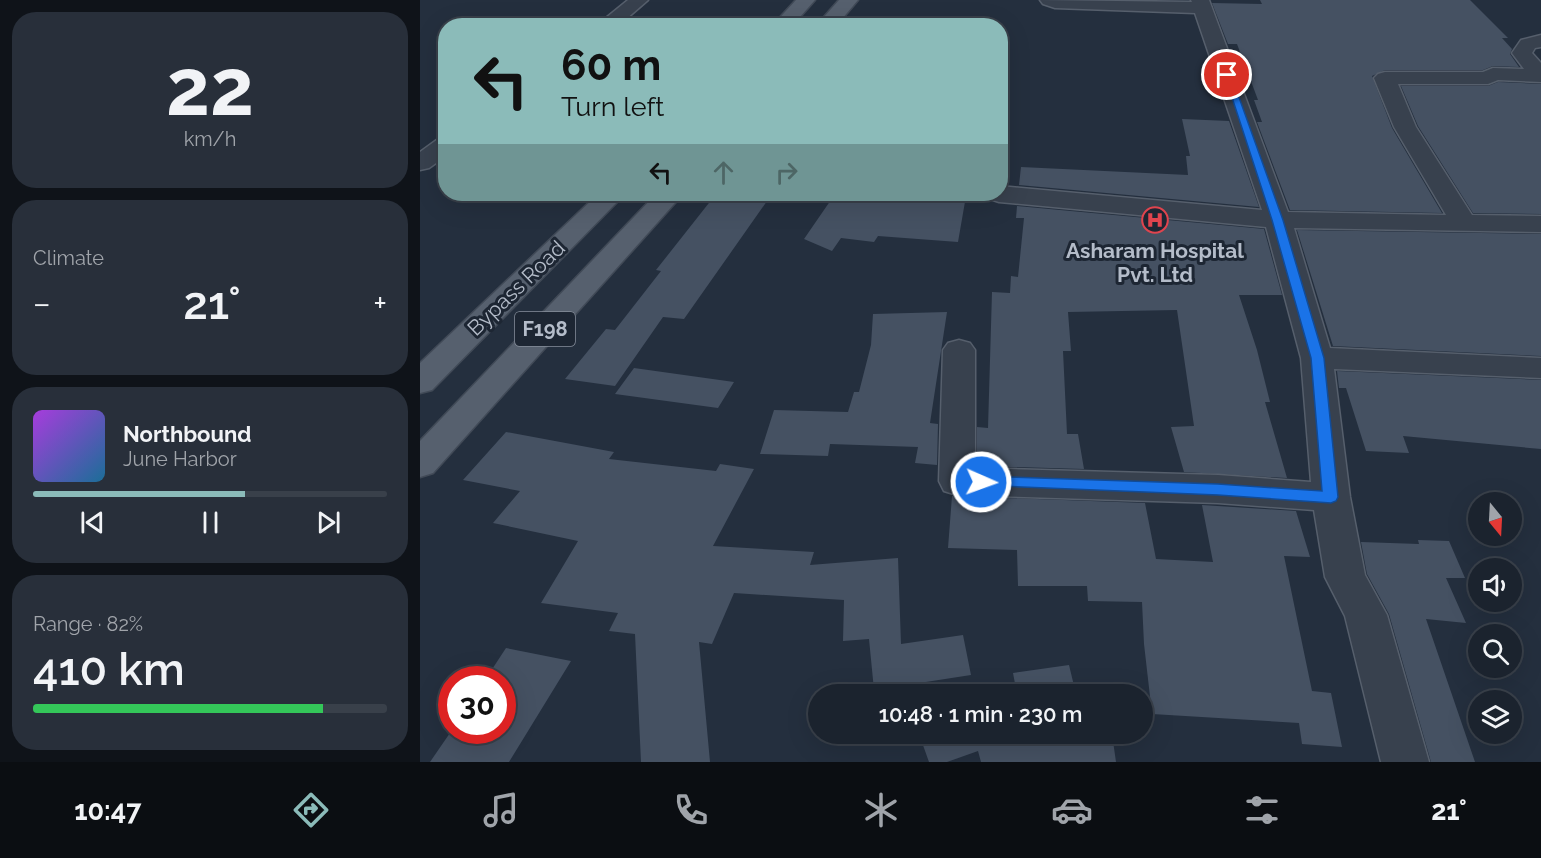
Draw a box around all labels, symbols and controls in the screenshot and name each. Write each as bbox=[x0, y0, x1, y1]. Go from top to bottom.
text: 60 m bbox=[561, 41, 661, 90]
text: 22 bbox=[166, 42, 254, 133]
icon: left bbox=[462, 42, 540, 120]
pin bbox=[1201, 49, 1252, 100]
icon: arrive bbox=[1210, 58, 1243, 91]
text: Turn left bbox=[561, 91, 664, 122]
text: km/h bbox=[184, 127, 236, 151]
icon: left bbox=[644, 156, 677, 189]
icon: ahead bbox=[707, 156, 740, 189]
icon: right bbox=[770, 156, 803, 189]
hospital icon: Asharam Hospital Pvt. Ltd bbox=[1140, 205, 1170, 235]
street label: Bypass Road bbox=[462, 235, 570, 341]
place label: Asharam Hospital Pvt. Ltd bbox=[1066, 238, 1244, 287]
text: Climate bbox=[33, 246, 104, 270]
text: 21° bbox=[183, 277, 241, 330]
text: − bbox=[33, 284, 51, 323]
text: + bbox=[373, 284, 387, 323]
road number: F198 bbox=[515, 312, 575, 346]
text: Northbound bbox=[123, 421, 252, 447]
text: June Harbor bbox=[123, 447, 237, 471]
position arrow bbox=[949, 450, 1013, 514]
north arrow bbox=[1468, 492, 1522, 546]
map controls bbox=[1468, 492, 1522, 744]
icon: previous bbox=[76, 506, 109, 539]
icon: pause bbox=[194, 506, 227, 539]
icon: next bbox=[312, 506, 345, 539]
button: sound bbox=[1468, 558, 1522, 612]
text: Range · 82% bbox=[33, 612, 143, 636]
button: search bbox=[1468, 624, 1522, 678]
text: 410 km bbox=[33, 643, 185, 696]
speed limit sign: 30 bbox=[438, 666, 516, 744]
button: layers bbox=[1468, 690, 1522, 744]
text: 10:48 · 1 min · 230 m bbox=[879, 701, 1082, 727]
icon: directions bbox=[290, 789, 332, 831]
icon: music bbox=[480, 789, 522, 831]
icon: phone bbox=[670, 789, 712, 831]
icon: climate bbox=[860, 789, 902, 831]
icon: car bbox=[1051, 789, 1093, 831]
icon: filters bbox=[1241, 789, 1283, 831]
text: 10:47 bbox=[74, 795, 141, 826]
text: 21° bbox=[1431, 795, 1467, 826]

